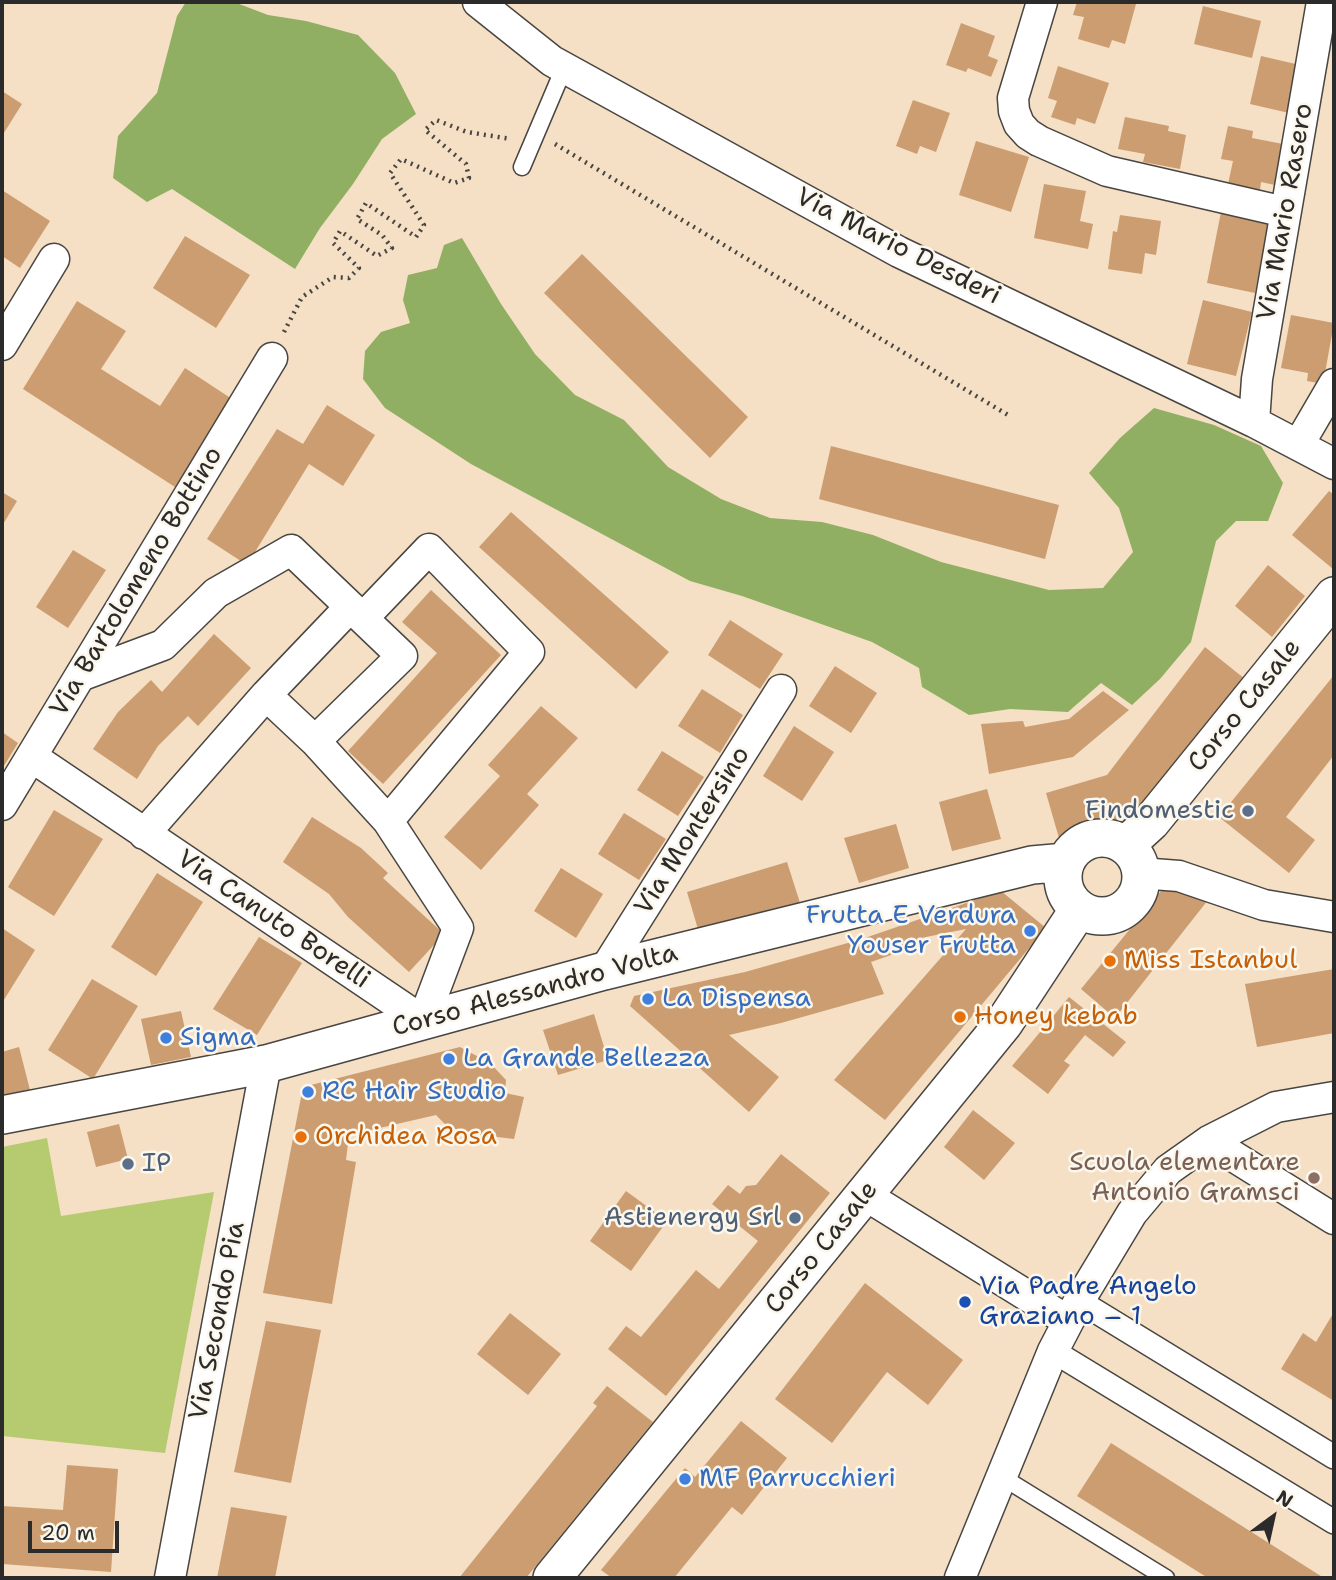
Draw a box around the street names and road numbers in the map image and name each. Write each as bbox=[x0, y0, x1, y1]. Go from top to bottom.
street label: Via Mario Rasero bbox=[1252, 101, 1320, 323]
street label: Via Mario Desderi bbox=[790, 182, 1006, 312]
street label: Via Bartolomeno Bottino bbox=[44, 441, 230, 723]
street label: Corso Casale bbox=[1182, 633, 1308, 779]
street label: Via Montersino bbox=[629, 741, 757, 921]
street label: Via Canuto Borelli bbox=[171, 844, 375, 996]
street label: Corso Alessandro Volta bbox=[389, 938, 681, 1044]
street label: Corso Casale bbox=[759, 1175, 885, 1321]
street label: Via Secondo Pia bbox=[184, 1219, 252, 1423]

